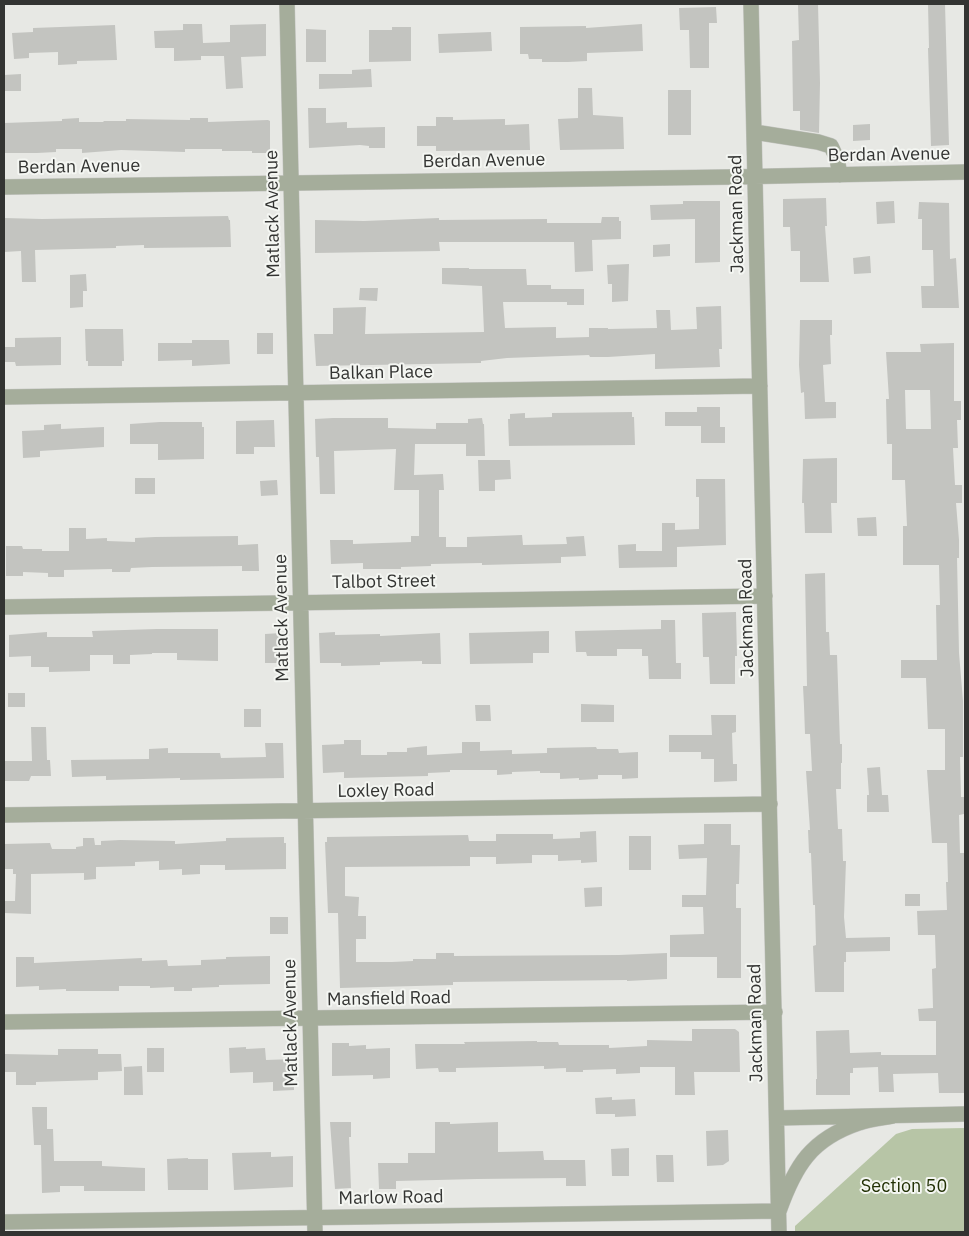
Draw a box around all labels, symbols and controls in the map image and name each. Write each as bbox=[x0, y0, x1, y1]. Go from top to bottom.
street label: Berdan Avenue bbox=[827, 143, 951, 167]
street label: Berdan Avenue bbox=[422, 149, 546, 173]
street label: Matlack Avenue bbox=[261, 150, 285, 278]
street label: Berdan Avenue bbox=[17, 155, 141, 179]
street label: Jackman Road bbox=[725, 155, 749, 273]
street label: Balkan Place bbox=[329, 361, 433, 385]
street label: Matlack Avenue bbox=[270, 554, 294, 682]
street label: Jackman Road bbox=[735, 559, 759, 677]
street label: Talbot Street bbox=[332, 570, 436, 594]
street label: Loxley Road bbox=[337, 779, 435, 803]
street label: Matlack Avenue bbox=[279, 959, 303, 1087]
street label: Jackman Road bbox=[744, 964, 768, 1082]
street label: Mansfield Road bbox=[327, 987, 451, 1011]
park label: Section 50 bbox=[861, 1176, 947, 1198]
street label: Marlow Road bbox=[338, 1186, 444, 1210]

